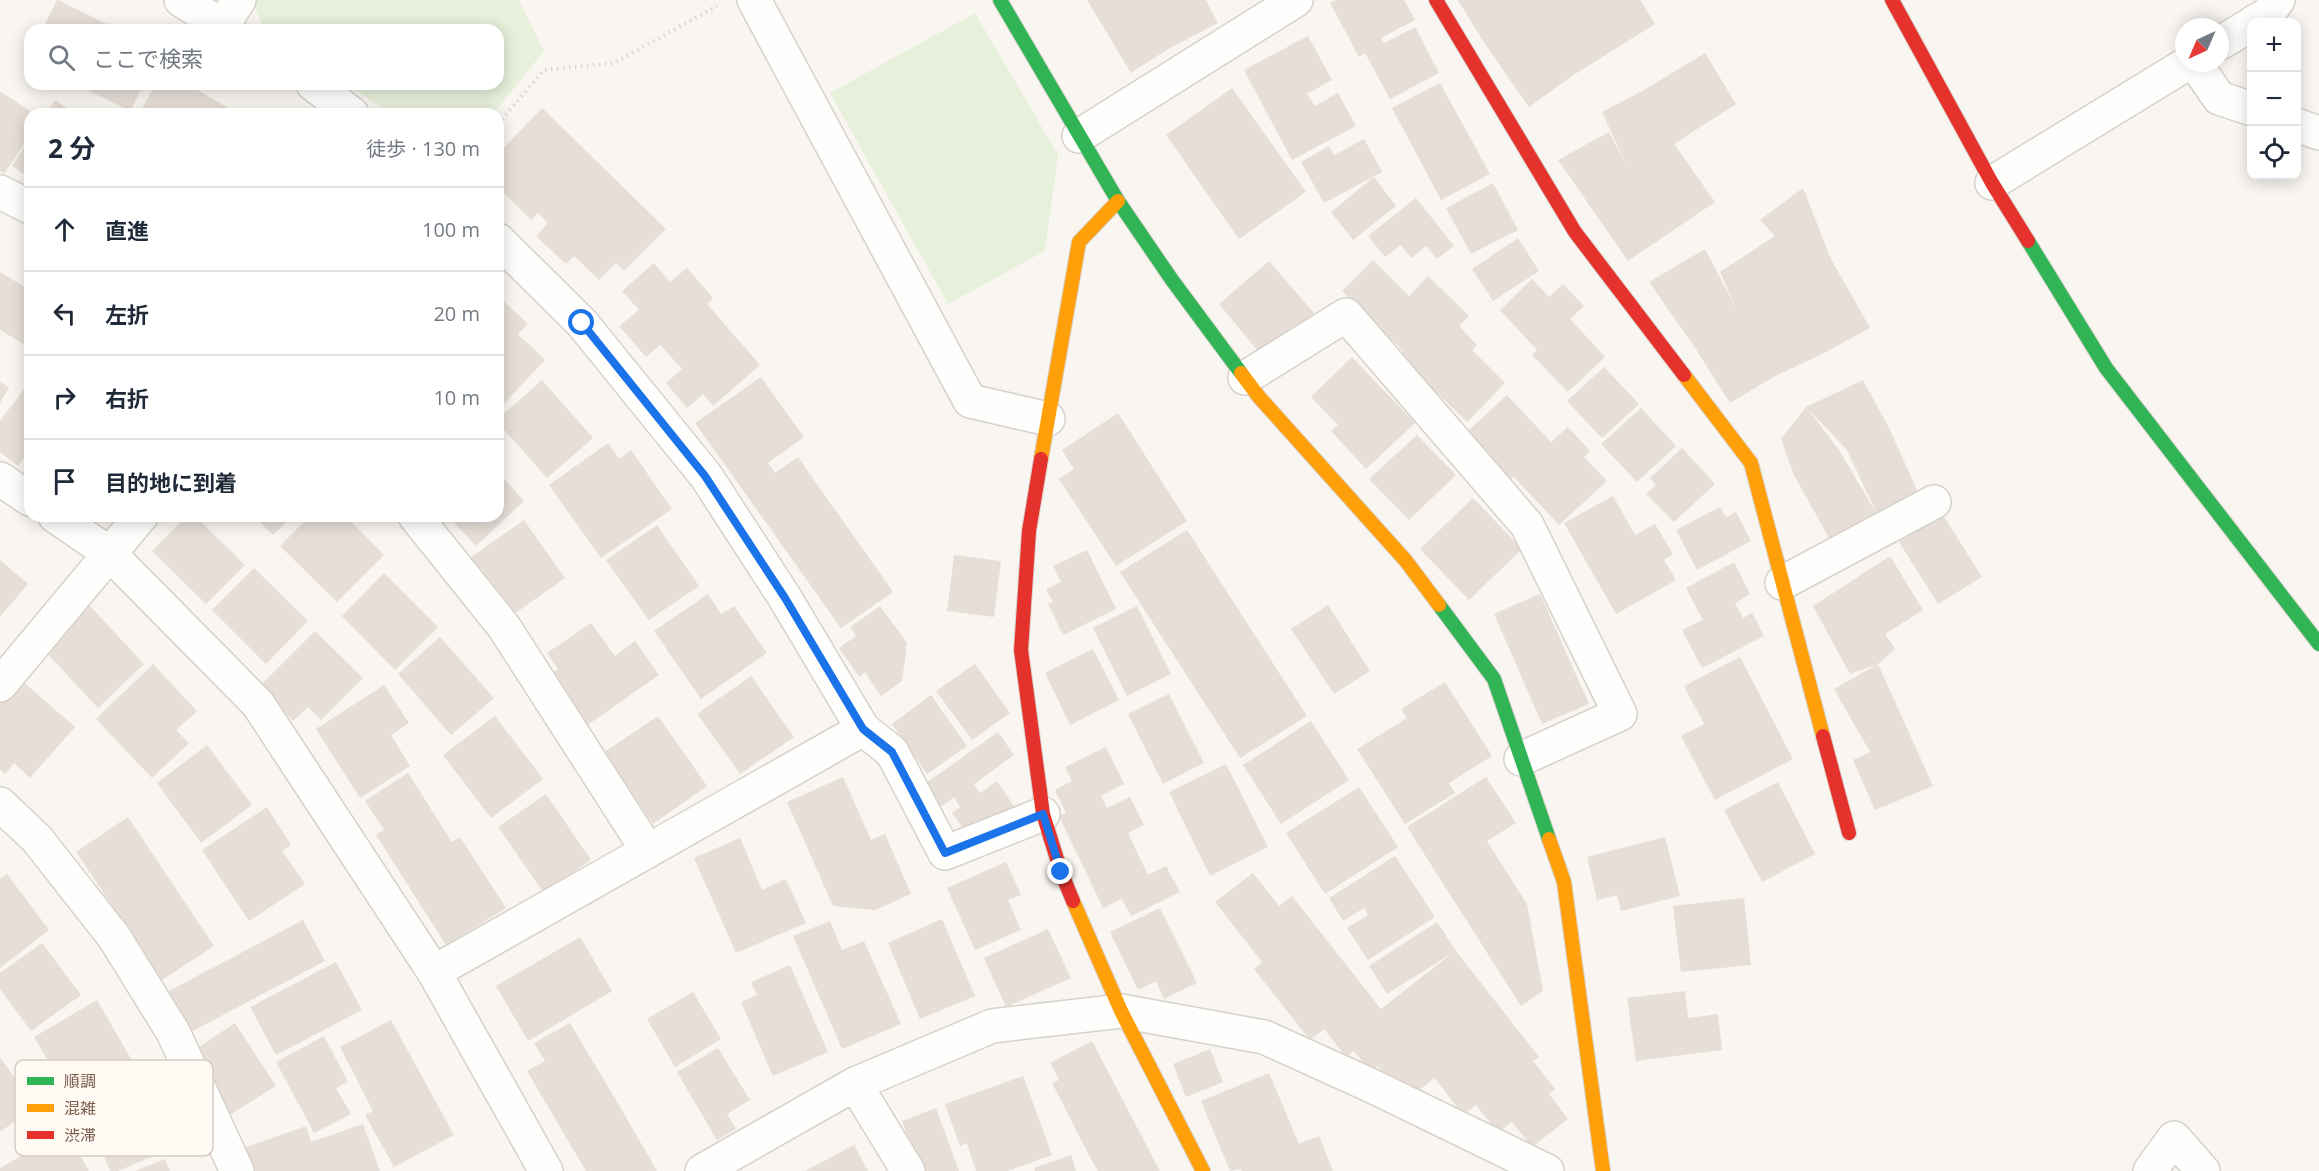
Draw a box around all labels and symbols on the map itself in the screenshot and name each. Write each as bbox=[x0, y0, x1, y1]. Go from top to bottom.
north arrow bbox=[2175, 18, 2229, 72]
route start bbox=[568, 309, 594, 335]
route end bbox=[1047, 858, 1073, 884]
legend bbox=[15, 1060, 213, 1156]
text: 順調 bbox=[64, 1070, 96, 1092]
text: 混雑 bbox=[64, 1097, 96, 1119]
text: 渋滞 bbox=[64, 1124, 96, 1146]

